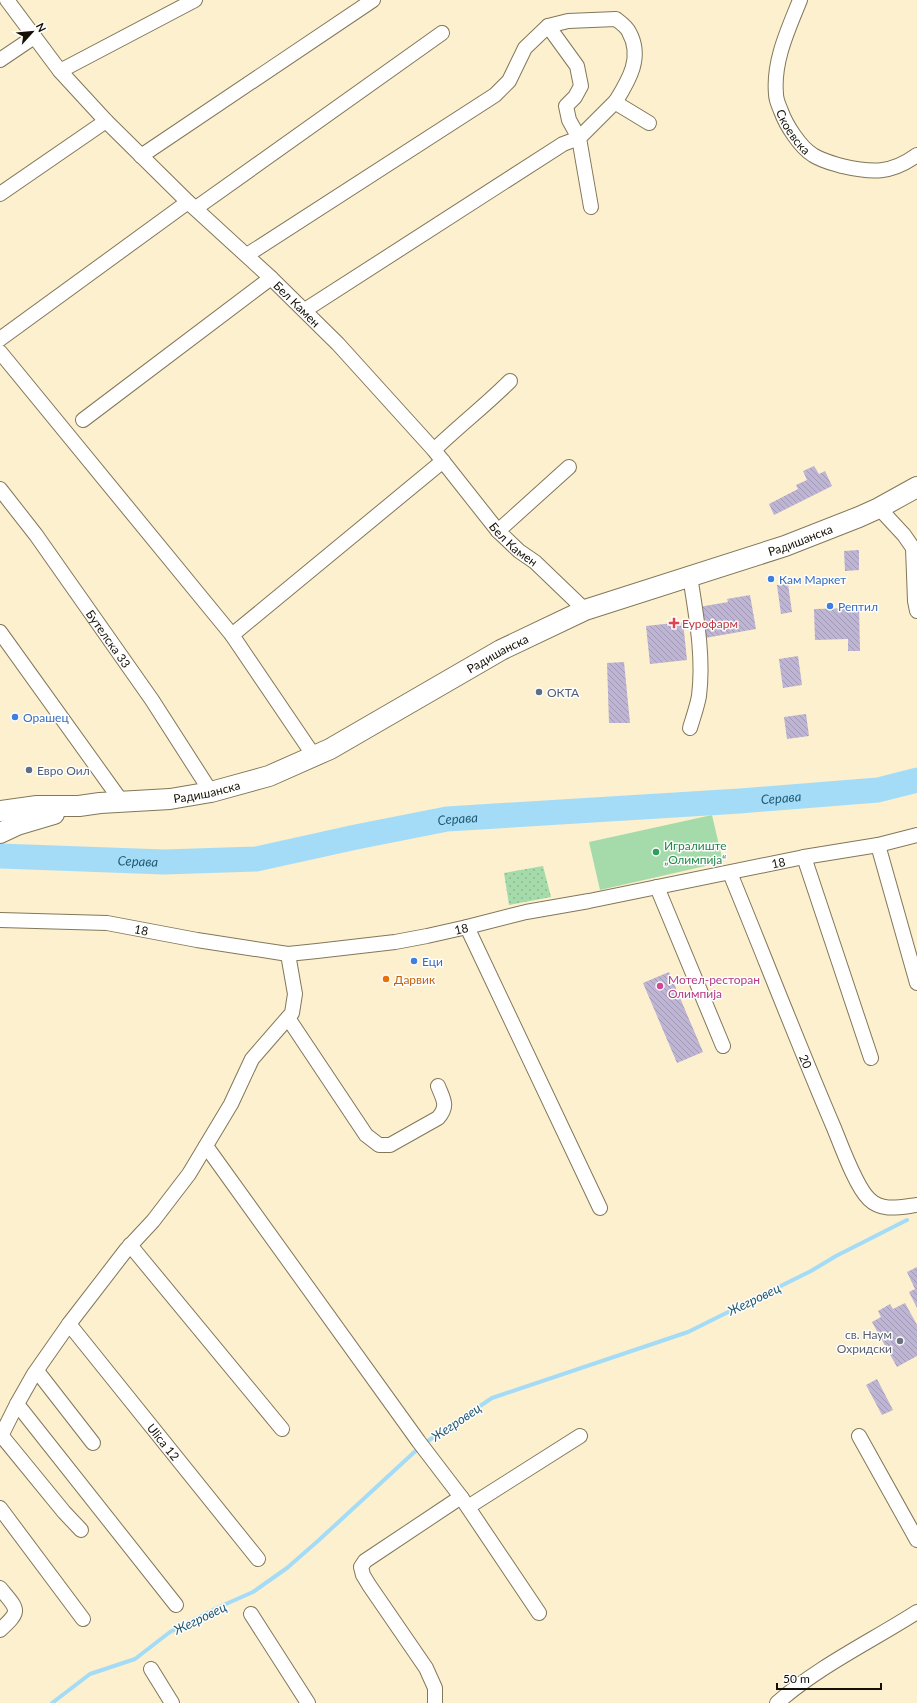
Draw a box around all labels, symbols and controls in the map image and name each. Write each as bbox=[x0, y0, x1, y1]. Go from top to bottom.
north arrow bbox=[12, 12, 52, 52]
text: N bbox=[34, 21, 49, 34]
street label: Скоевска bbox=[773, 107, 814, 157]
street label: Бел Камен bbox=[271, 278, 324, 330]
street label: Бел Камен bbox=[486, 519, 541, 569]
street label: Радишанска bbox=[766, 521, 834, 559]
place label: Кам Маркет bbox=[779, 572, 846, 587]
marker: Кам Маркет bbox=[766, 574, 776, 584]
place label: Рептил bbox=[838, 599, 878, 614]
marker: Рептил bbox=[825, 601, 835, 611]
street label: Бутелска 33 bbox=[83, 607, 134, 670]
place label: Еурофарм bbox=[682, 616, 738, 631]
marker: Еурофарм bbox=[669, 618, 679, 628]
street label: Радишанска bbox=[464, 631, 531, 676]
place label: ОКТА bbox=[547, 685, 580, 700]
marker: ОКТА bbox=[534, 687, 544, 697]
place label: Орашец bbox=[23, 710, 69, 725]
marker: Орашец bbox=[10, 712, 20, 722]
place label: Евро Оил bbox=[37, 763, 90, 778]
marker: Евро Оил bbox=[24, 765, 34, 775]
street label: Радишанска bbox=[172, 777, 242, 806]
water label: Серава bbox=[760, 788, 802, 807]
water label: Серава bbox=[436, 809, 479, 829]
place label: Игралиште „Олимпија“ bbox=[664, 838, 727, 867]
marker: Игралиште „Олимпија“ bbox=[651, 847, 661, 857]
water label: Серава bbox=[117, 852, 159, 870]
street label: 18 bbox=[770, 854, 787, 871]
street label: 18 bbox=[453, 919, 470, 937]
street label: 18 bbox=[133, 921, 150, 938]
place label: Еци bbox=[422, 954, 443, 969]
marker: Еци bbox=[409, 956, 419, 966]
place label: Дарвик bbox=[394, 972, 436, 987]
place label: Мотел-ресторан Олимпија bbox=[668, 972, 760, 1001]
marker: Дарвик bbox=[381, 974, 391, 984]
marker: Мотел-ресторан Олимпија bbox=[655, 981, 665, 991]
street label: 20 bbox=[796, 1052, 816, 1071]
water label: Жегровец bbox=[724, 1279, 783, 1319]
place label: св. Наум Охридски bbox=[837, 1327, 892, 1356]
marker: св. Наум Охридски bbox=[895, 1336, 905, 1346]
water label: Жегровец bbox=[427, 1399, 484, 1445]
street label: Ulica 12 bbox=[144, 1420, 183, 1463]
water label: Жегровец bbox=[170, 1598, 229, 1638]
scale bar bbox=[777, 1665, 881, 1691]
text: 50 m bbox=[783, 1671, 810, 1686]

